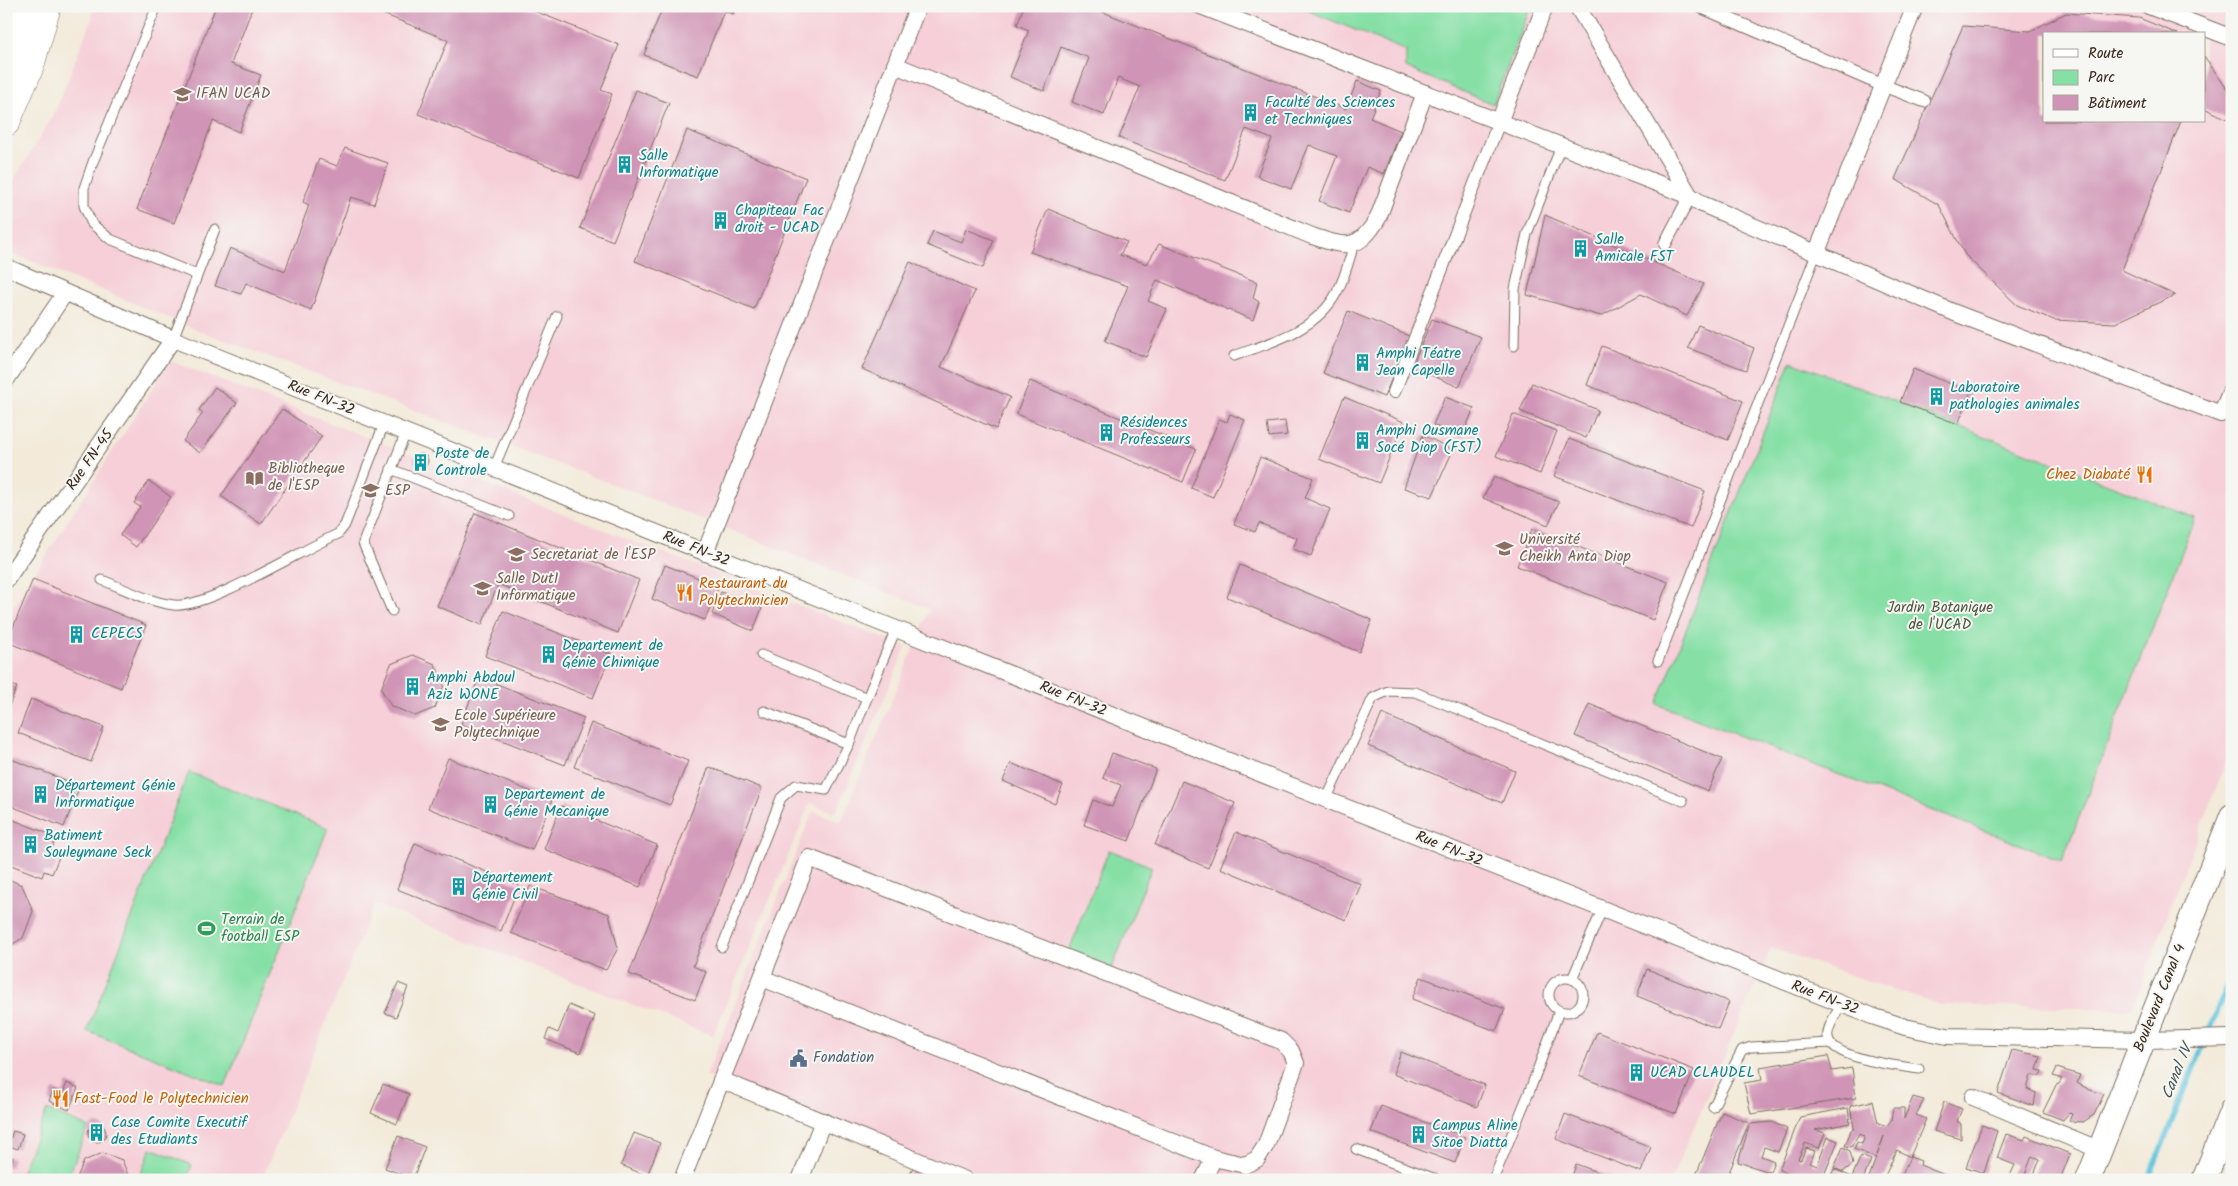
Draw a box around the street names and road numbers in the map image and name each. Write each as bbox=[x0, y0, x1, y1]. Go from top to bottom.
street label: Rue FN-32 bbox=[284, 374, 358, 422]
street label: Rue FN-45 bbox=[60, 424, 120, 496]
street label: Rue FN-32 bbox=[659, 525, 733, 573]
street label: Rue FN-32 bbox=[1036, 675, 1110, 723]
street label: Rue FN-32 bbox=[1412, 825, 1486, 873]
street label: Boulevard Canal 4 bbox=[2127, 940, 2193, 1056]
street label: Rue FN-32 bbox=[1788, 974, 1862, 1022]

